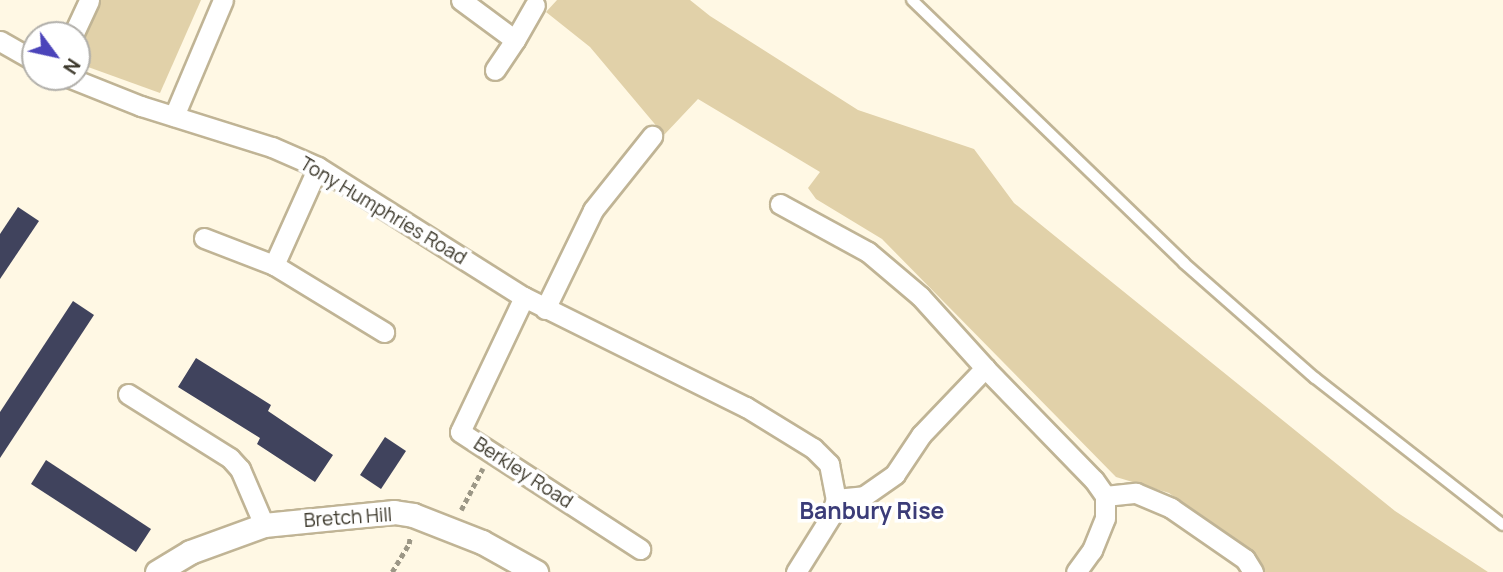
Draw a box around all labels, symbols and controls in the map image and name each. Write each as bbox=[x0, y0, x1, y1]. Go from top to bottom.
north arrow bbox=[21, 21, 91, 91]
text: N bbox=[57, 54, 87, 79]
street label: Tony Humphries Road bbox=[296, 152, 470, 270]
street label: Berkley Road bbox=[469, 433, 577, 513]
district label: Banbury Rise bbox=[800, 496, 944, 524]
street label: Bretch Hill bbox=[303, 504, 393, 532]

